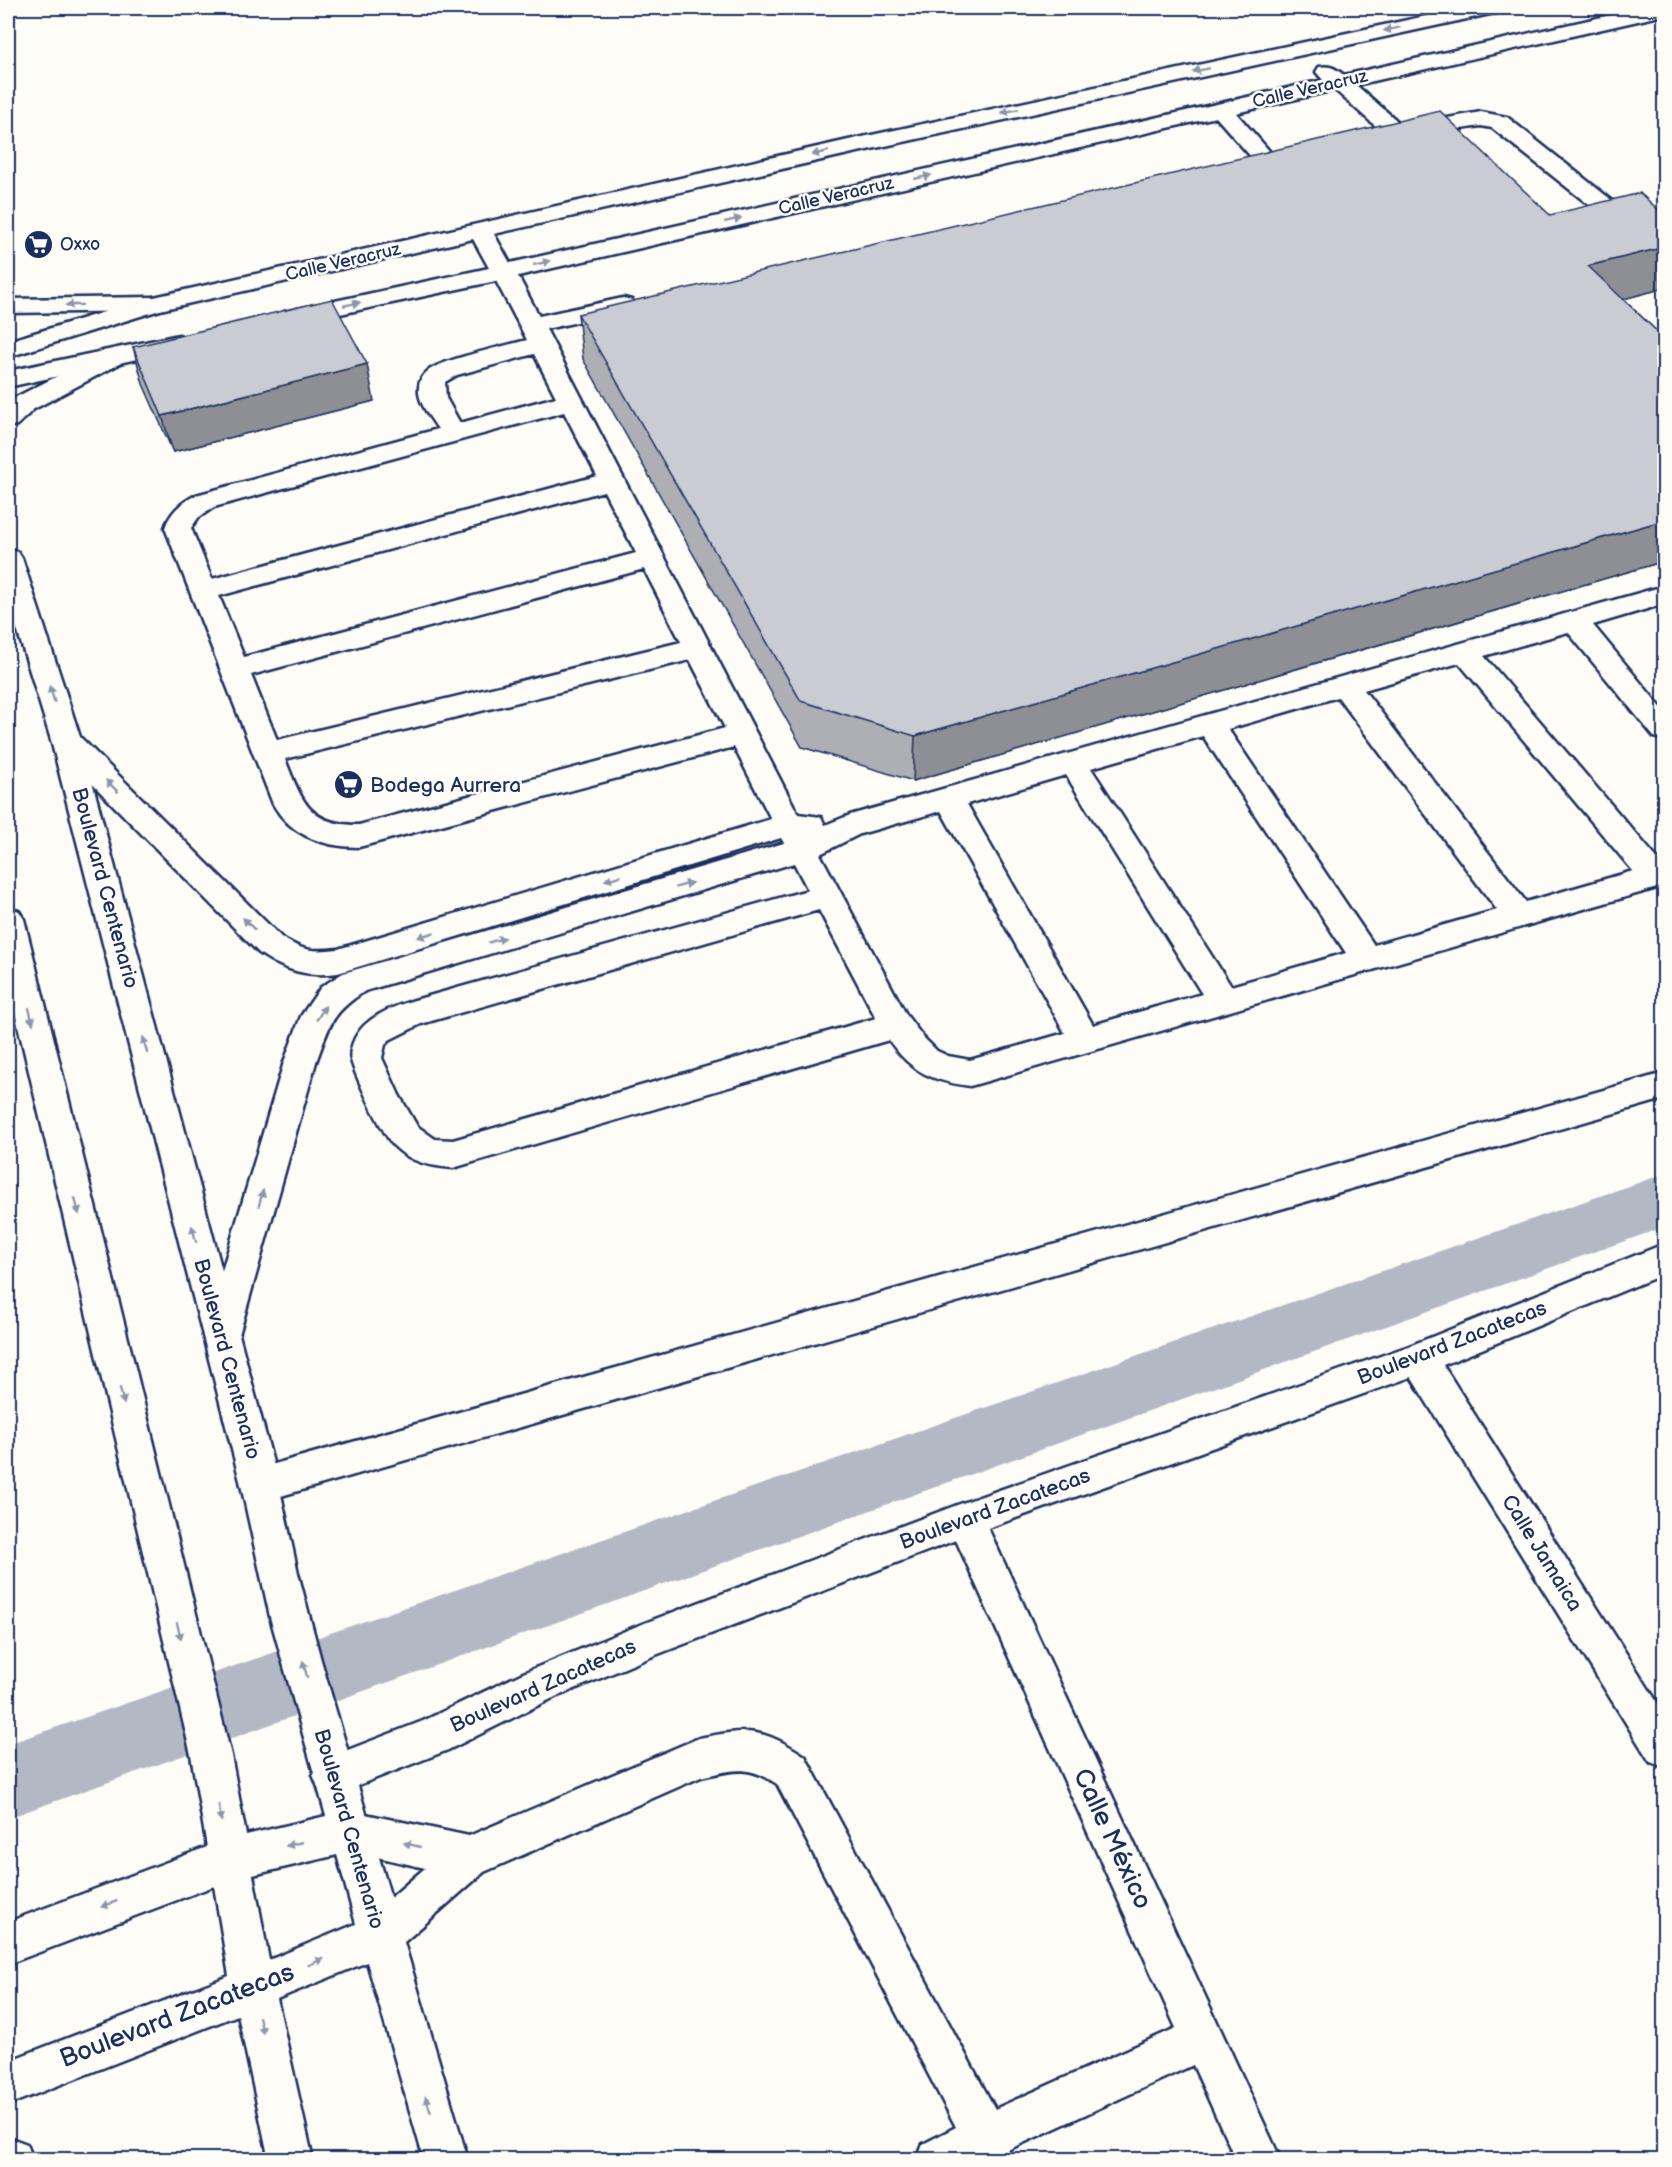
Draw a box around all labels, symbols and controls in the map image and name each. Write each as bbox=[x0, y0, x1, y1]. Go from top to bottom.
one-way arrow bbox=[1382, 25, 1401, 34]
street label: Calle Veracruz bbox=[1250, 65, 1370, 112]
one-way arrow bbox=[1191, 66, 1210, 75]
one-way arrow bbox=[1001, 107, 1020, 117]
one-way arrow bbox=[811, 149, 829, 159]
one-way arrow bbox=[914, 171, 932, 181]
street label: Calle Veracruz bbox=[776, 172, 896, 219]
one-way arrow bbox=[723, 215, 742, 224]
supermarket icon: Oxxo bbox=[23, 228, 55, 260]
place label: Oxxo bbox=[60, 234, 100, 255]
street label: Calle Veracruz bbox=[283, 238, 403, 285]
one-way arrow bbox=[533, 258, 552, 267]
one-way arrow bbox=[343, 299, 362, 308]
one-way arrow bbox=[65, 300, 84, 310]
one-way arrow bbox=[46, 685, 56, 703]
supermarket icon: Bodega Aurrera bbox=[333, 769, 365, 801]
place label: Bodega Aurrera bbox=[370, 773, 521, 798]
one-way arrow bbox=[105, 778, 119, 793]
street label: Boulevard Centenario bbox=[66, 785, 144, 991]
one-way arrow bbox=[604, 874, 622, 883]
one-way arrow bbox=[675, 880, 693, 889]
one-way arrow bbox=[243, 918, 257, 932]
one-way arrow bbox=[417, 930, 435, 940]
one-way arrow bbox=[488, 935, 506, 944]
one-way arrow bbox=[315, 1005, 326, 1021]
one-way arrow bbox=[27, 1007, 36, 1026]
one-way arrow bbox=[140, 1036, 150, 1054]
one-way arrow bbox=[256, 1189, 266, 1207]
one-way arrow bbox=[72, 1197, 82, 1215]
one-way arrow bbox=[189, 1225, 199, 1243]
street label: Boulevard Centenario bbox=[188, 1256, 266, 1462]
street label: Boulevard Zacatecas bbox=[1354, 1295, 1550, 1391]
one-way arrow bbox=[118, 1386, 128, 1405]
street label: Boulevard Zacatecas bbox=[896, 1463, 1094, 1555]
street label: Calle Jamaica bbox=[1496, 1490, 1588, 1616]
one-way arrow bbox=[175, 1622, 185, 1641]
street label: Boulevard Zacatecas bbox=[446, 1634, 640, 1738]
one-way arrow bbox=[299, 1660, 309, 1678]
street label: Boulevard Centenario bbox=[308, 1726, 390, 1932]
street label: Calle México bbox=[1066, 1764, 1158, 1914]
one-way arrow bbox=[216, 1804, 225, 1823]
one-way arrow bbox=[403, 1839, 422, 1849]
one-way arrow bbox=[285, 1840, 303, 1850]
one-way arrow bbox=[100, 1900, 118, 1910]
street label: Boulevard Zacatecas bbox=[55, 1957, 299, 2075]
one-way arrow bbox=[307, 1957, 325, 1966]
one-way arrow bbox=[257, 2016, 266, 2035]
one-way arrow bbox=[423, 2095, 432, 2113]

